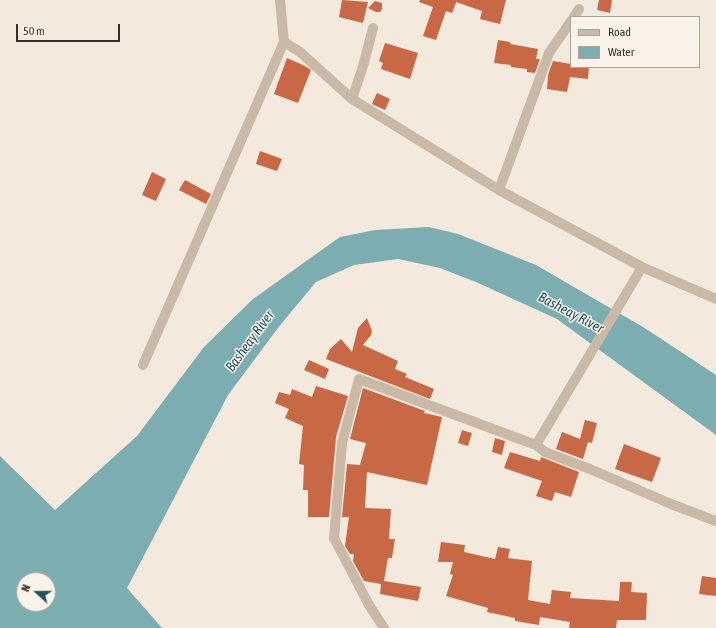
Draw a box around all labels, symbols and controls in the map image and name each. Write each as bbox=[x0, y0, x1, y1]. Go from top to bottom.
scale bar bbox=[18, 16, 122, 42]
legend bbox=[570, 16, 700, 68]
text: 50 m bbox=[23, 24, 45, 38]
text: Road bbox=[608, 25, 631, 39]
text: Water bbox=[608, 45, 634, 59]
water label: Basheay River bbox=[535, 289, 607, 337]
water label: Basheay River bbox=[222, 307, 278, 375]
north arrow bbox=[16, 572, 56, 612]
text: N bbox=[19, 583, 32, 593]

